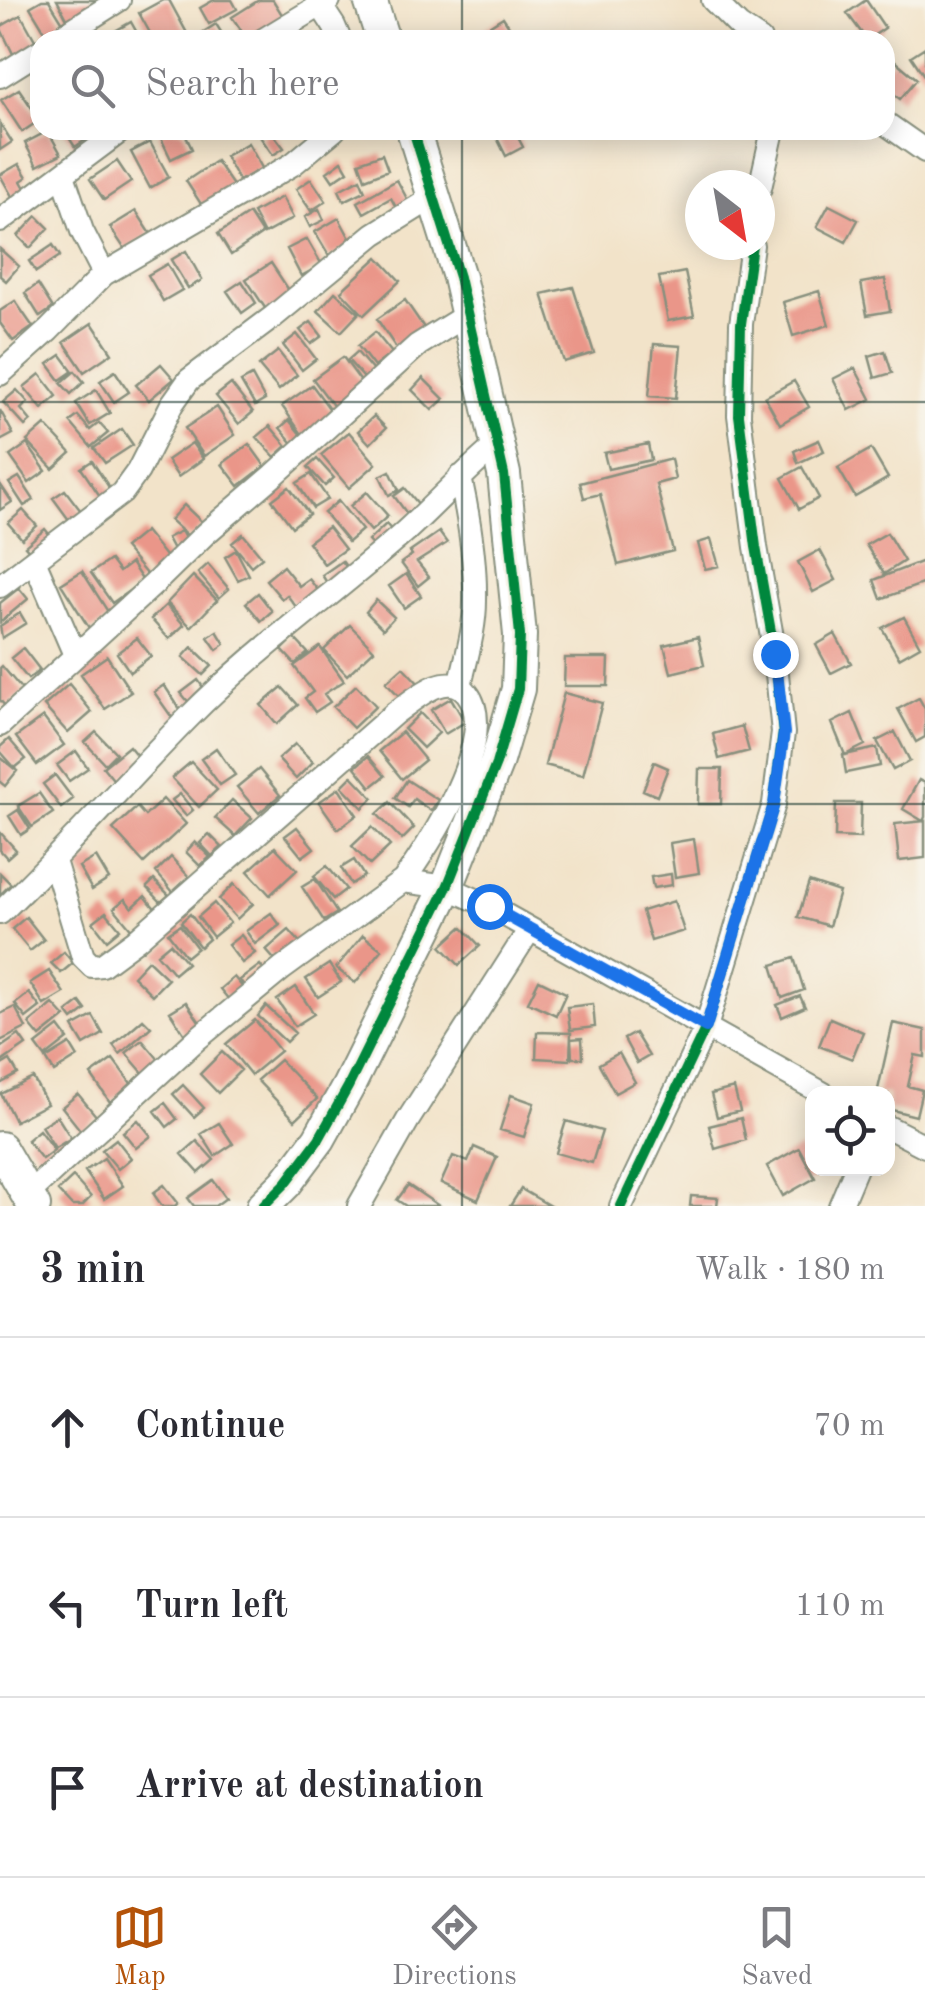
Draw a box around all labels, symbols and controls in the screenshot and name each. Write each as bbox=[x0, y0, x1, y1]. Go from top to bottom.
search box bbox=[30, 30, 895, 140]
icon: search bbox=[65, 58, 120, 113]
text: Search here bbox=[145, 66, 340, 104]
north arrow bbox=[685, 170, 775, 260]
route end bbox=[753, 632, 799, 678]
route start bbox=[467, 884, 513, 930]
map controls bbox=[805, 1086, 895, 1176]
button: locate bbox=[805, 1086, 895, 1176]
text: 3 min bbox=[40, 1250, 146, 1292]
text: Walk · 180 m bbox=[695, 1255, 885, 1287]
icon: ahead bbox=[40, 1400, 95, 1455]
text: Continue bbox=[135, 1408, 285, 1446]
text: 70 m bbox=[814, 1411, 885, 1443]
icon: left bbox=[40, 1580, 95, 1635]
text: Turn left bbox=[135, 1588, 288, 1626]
text: 110 m bbox=[795, 1591, 885, 1623]
icon: arrive bbox=[40, 1760, 95, 1815]
text: Arrive at destination bbox=[135, 1768, 484, 1806]
tab: Map bbox=[112, 1900, 167, 1995]
tab: Directions bbox=[392, 1900, 517, 1995]
tab: Saved bbox=[741, 1900, 813, 1995]

